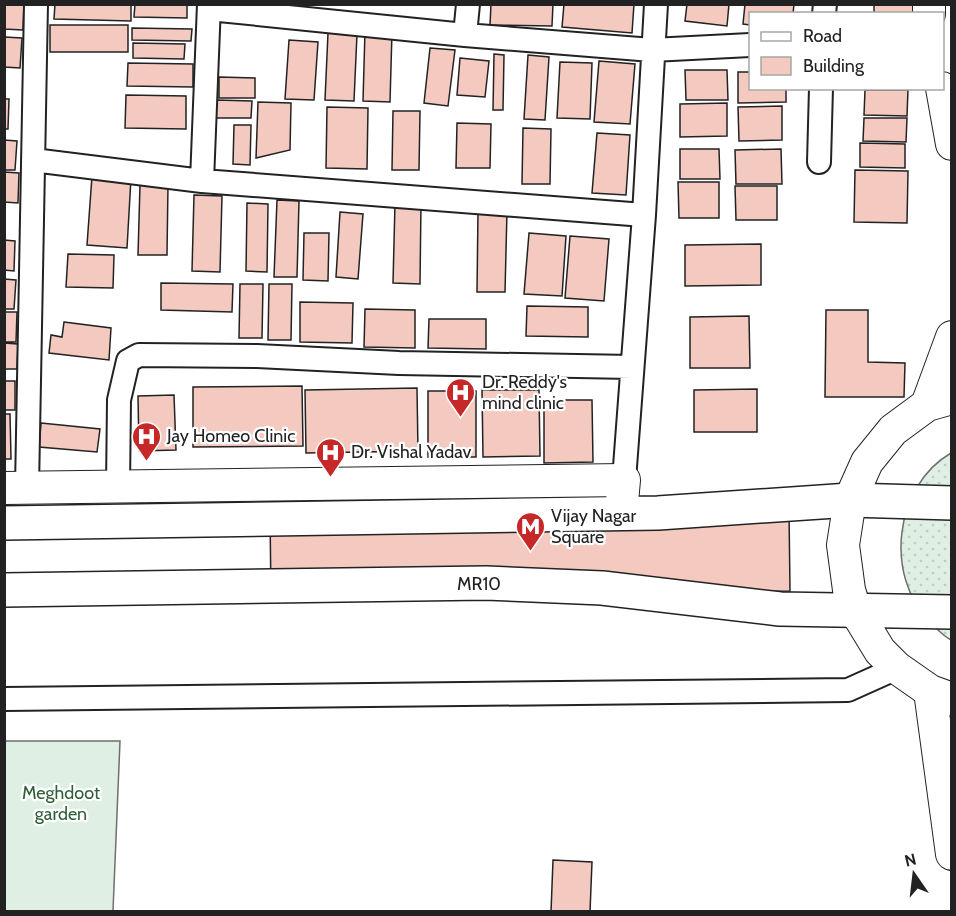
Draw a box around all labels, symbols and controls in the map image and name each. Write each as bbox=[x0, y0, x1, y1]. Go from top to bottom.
legend bbox=[749, 12, 944, 90]
text: Road bbox=[803, 25, 842, 47]
text: Building bbox=[803, 55, 865, 77]
place label: Dr. Reddy's mind clinic bbox=[482, 371, 567, 414]
hospital icon: Dr. Reddy's mind clinic bbox=[445, 376, 477, 418]
hospital icon: Jay Homeo Clinic bbox=[130, 420, 162, 462]
place label: Jay Homeo Clinic bbox=[166, 425, 295, 447]
hospital icon: Dr. Vishal Yadav bbox=[314, 436, 346, 478]
place label: Dr. Vishal Yadav bbox=[351, 441, 472, 463]
place label: Vijay Nagar Square bbox=[551, 505, 637, 548]
metro station icon: Vijay Nagar Square bbox=[514, 510, 546, 552]
street label: MR10 bbox=[457, 573, 501, 595]
park label: Meghdoot garden bbox=[22, 782, 100, 825]
north arrow bbox=[884, 844, 944, 904]
text: N bbox=[903, 849, 918, 871]

